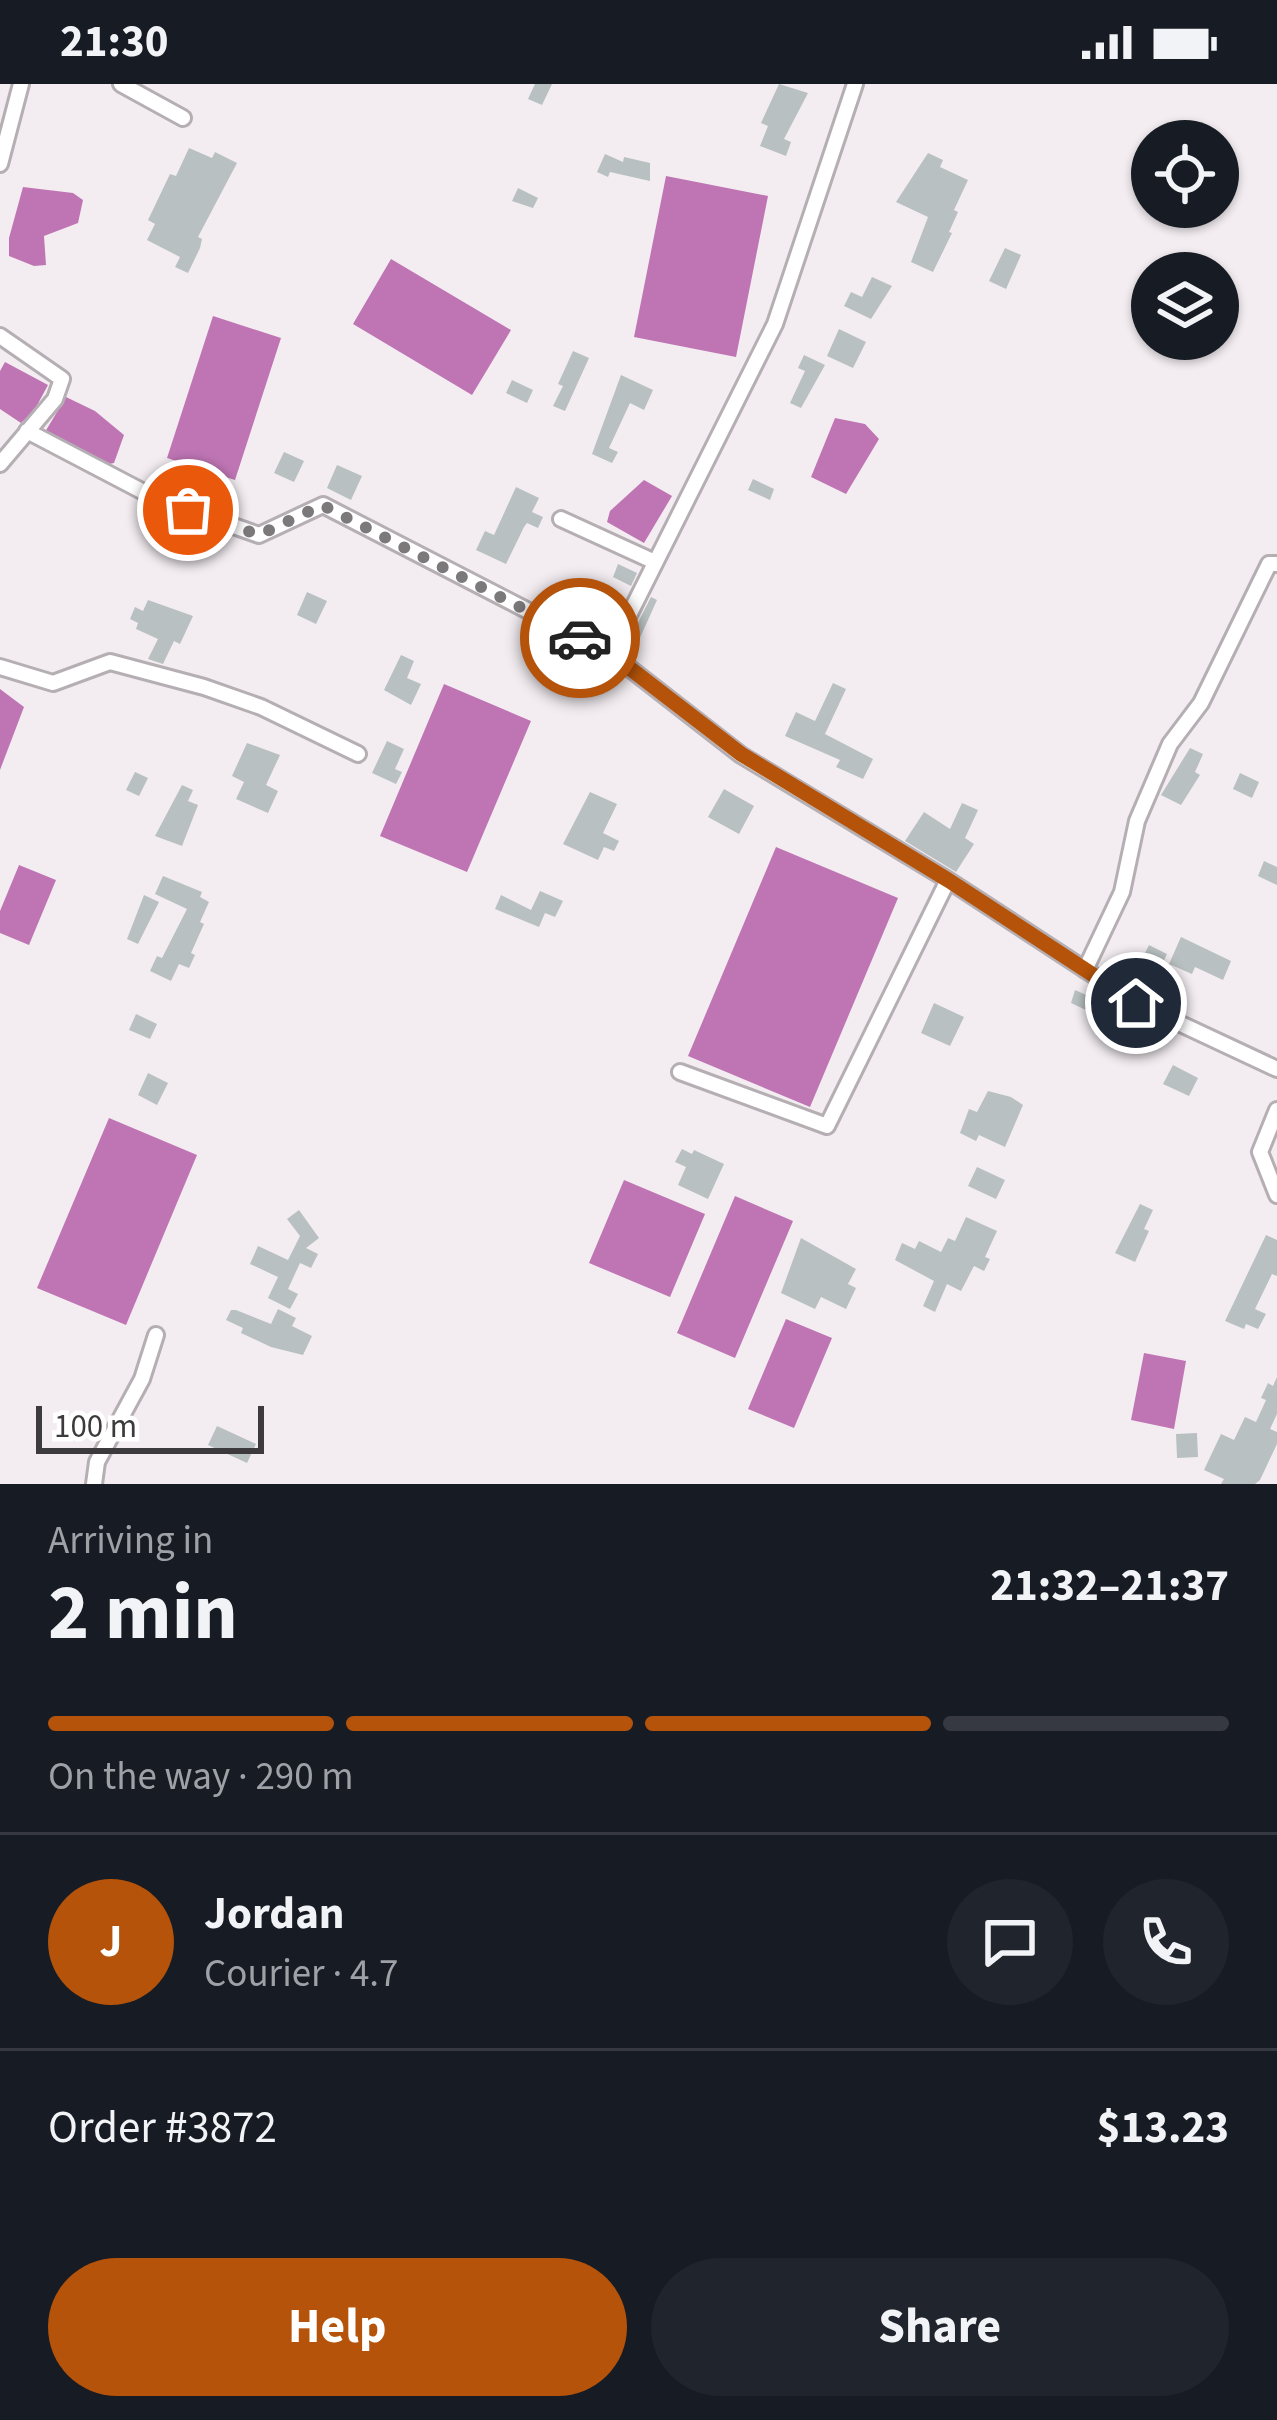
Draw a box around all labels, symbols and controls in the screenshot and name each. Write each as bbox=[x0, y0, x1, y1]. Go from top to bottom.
text: 21:30 bbox=[60, 10, 169, 74]
map controls bbox=[1131, 120, 1239, 360]
button: locate bbox=[1131, 120, 1239, 228]
button: layers bbox=[1131, 252, 1239, 360]
pin bbox=[137, 459, 239, 561]
icon: bag bbox=[155, 477, 221, 543]
courier bbox=[520, 578, 640, 698]
icon: car bbox=[547, 605, 613, 671]
pin bbox=[1085, 952, 1187, 1054]
icon: home bbox=[1103, 970, 1169, 1036]
scale bar bbox=[36, 1400, 264, 1453]
text: 100 m bbox=[54, 1403, 137, 1450]
text: Arriving in bbox=[48, 1513, 213, 1569]
text: 21:32–21:37 bbox=[990, 1554, 1229, 1618]
text: 2 min bbox=[48, 1558, 238, 1669]
text: On the way · 290 m bbox=[48, 1749, 354, 1805]
button: chat bbox=[947, 1879, 1073, 2005]
button: phone bbox=[1103, 1879, 1229, 2005]
text: Jordan bbox=[204, 1882, 345, 1946]
text: J bbox=[100, 1910, 122, 1974]
text: Courier · 4.7 bbox=[204, 1946, 398, 2002]
text: Order #3872 bbox=[48, 2096, 277, 2160]
text: $13.23 bbox=[1097, 2096, 1229, 2160]
button: Help bbox=[48, 2258, 627, 2396]
button: Share bbox=[651, 2258, 1229, 2396]

